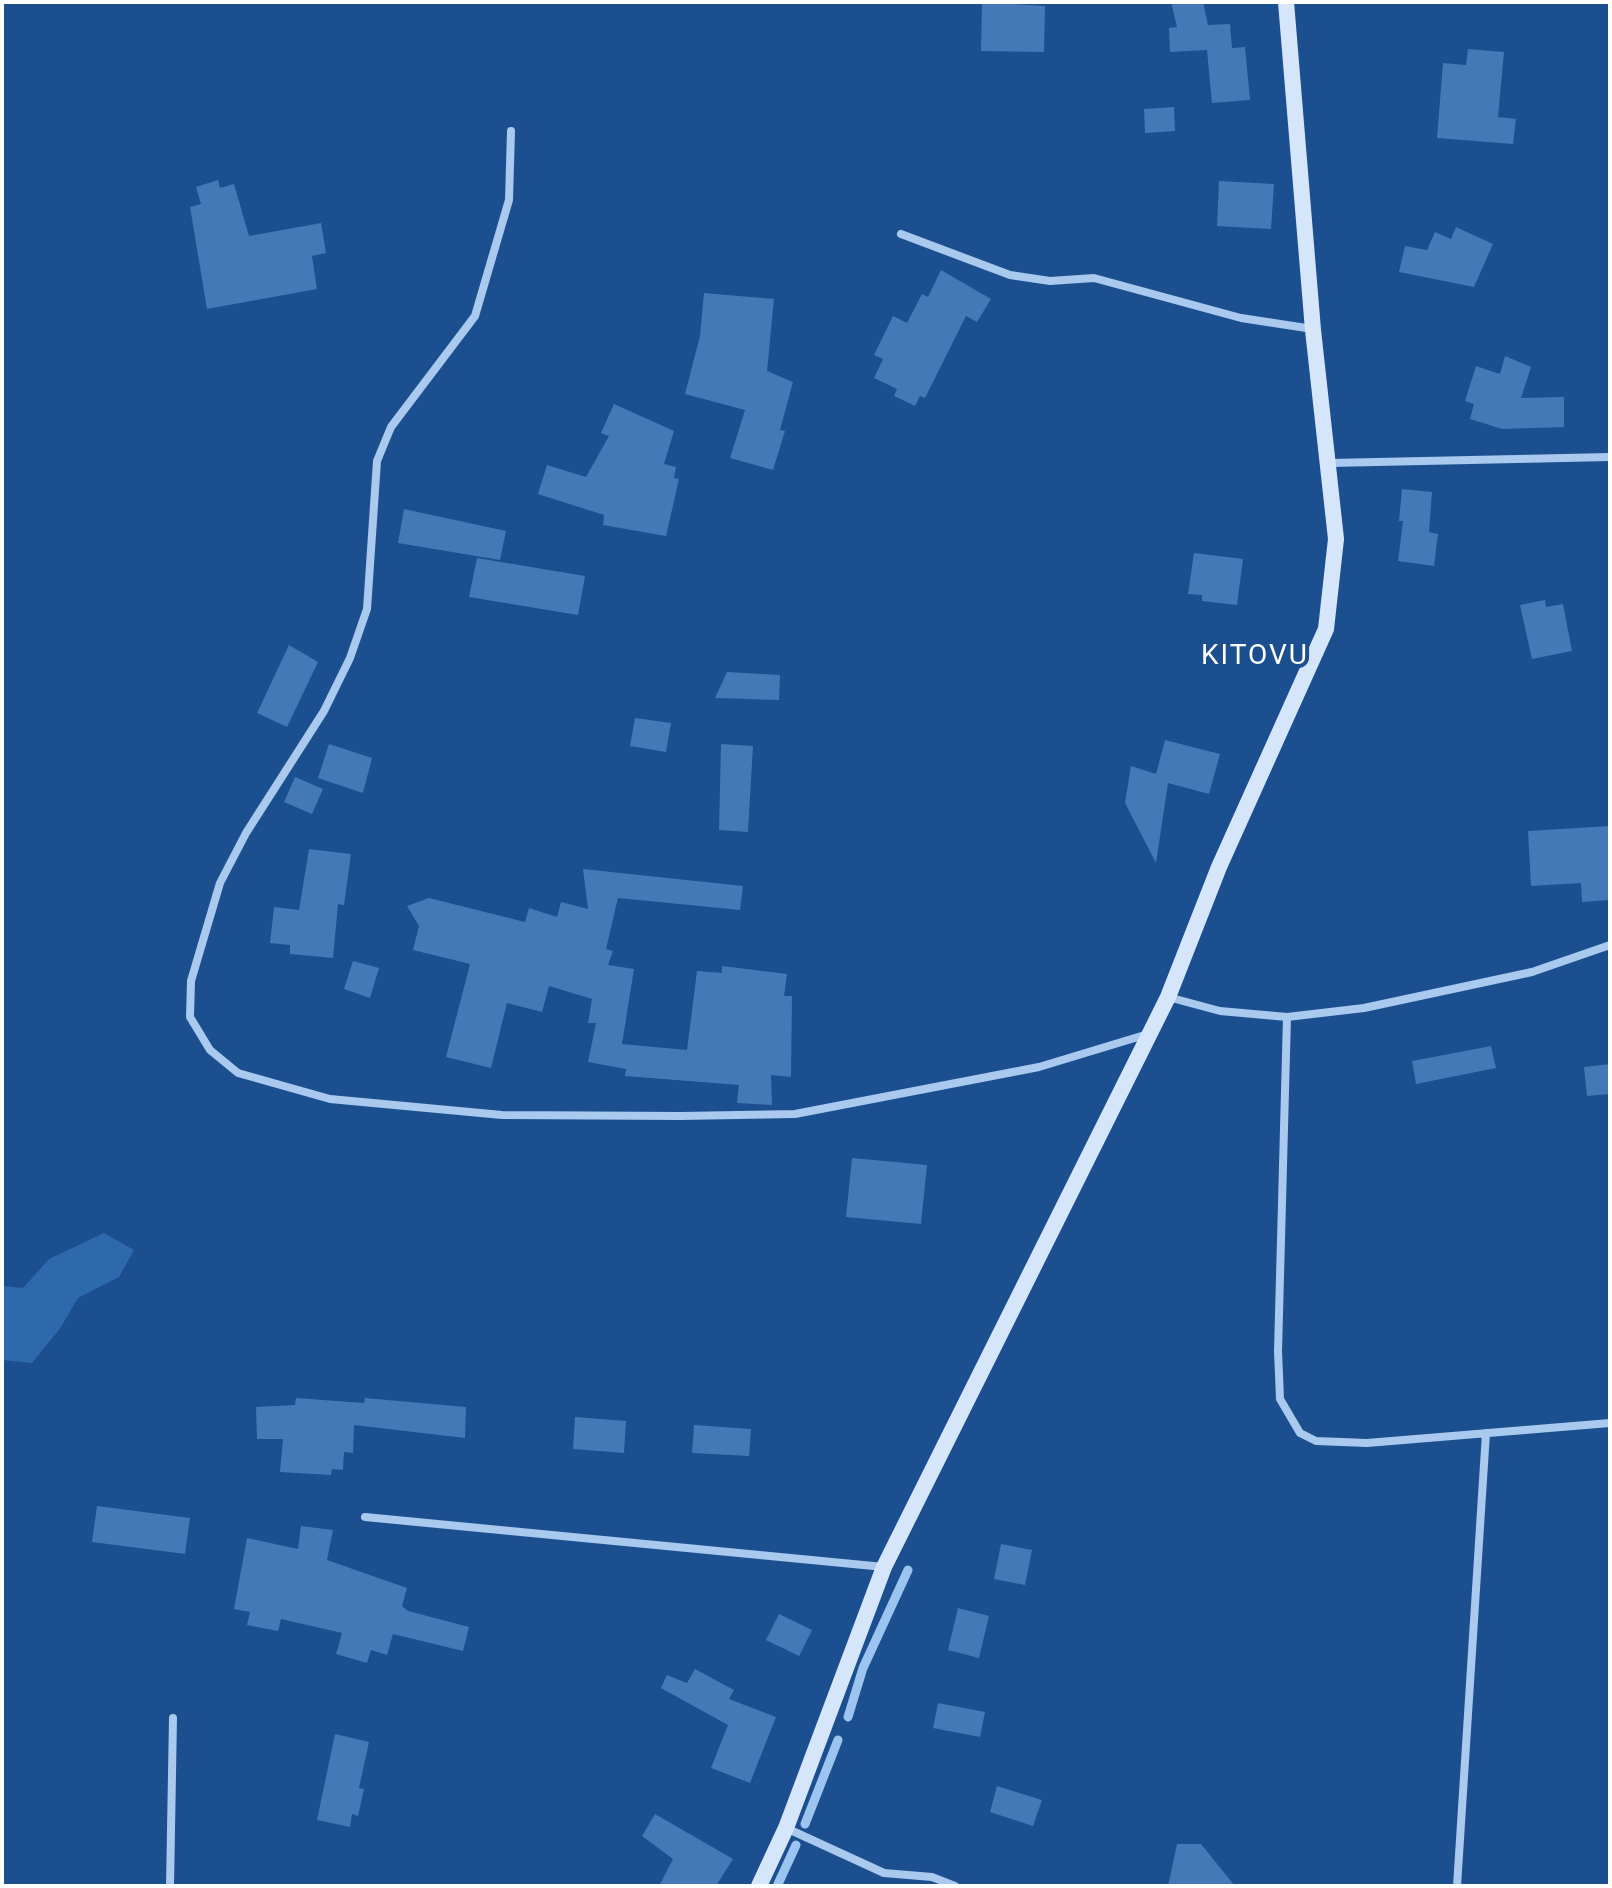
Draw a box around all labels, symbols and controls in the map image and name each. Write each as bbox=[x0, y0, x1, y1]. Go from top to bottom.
district label: KITOVU bbox=[1201, 640, 1309, 674]

